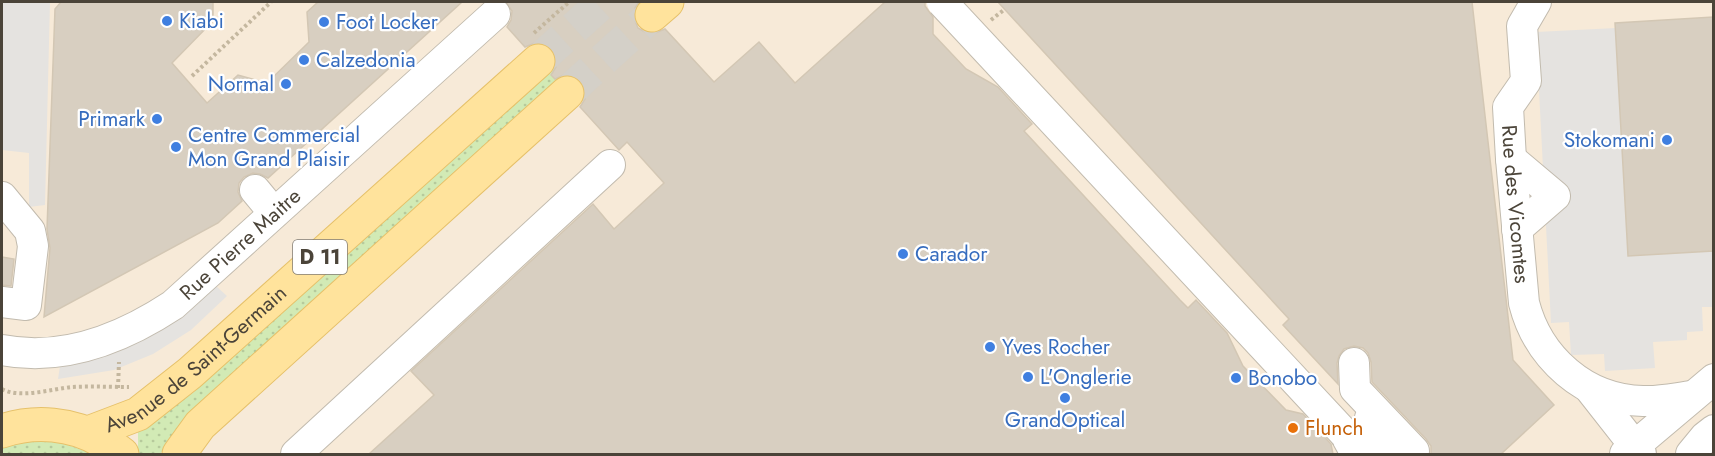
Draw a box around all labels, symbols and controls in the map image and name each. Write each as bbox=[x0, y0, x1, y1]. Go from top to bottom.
place label: Kiabi bbox=[179, 6, 224, 36]
place label: Foot Locker bbox=[336, 7, 439, 37]
marker: Kiabi bbox=[160, 14, 174, 28]
marker: Foot Locker bbox=[317, 15, 331, 29]
place label: Calzedonia bbox=[316, 45, 416, 75]
marker: Calzedonia bbox=[297, 53, 311, 67]
place label: Normal bbox=[208, 69, 274, 99]
marker: Normal bbox=[279, 77, 293, 91]
place label: Primark bbox=[78, 104, 146, 134]
marker: Primark bbox=[150, 112, 164, 126]
place label: Centre Commercial Mon Grand Plaisir bbox=[188, 120, 360, 174]
street label: Rue des Vicomtes bbox=[1494, 124, 1537, 285]
place label: Stokomani bbox=[1564, 125, 1655, 155]
marker: Stokomani bbox=[1660, 133, 1674, 147]
marker: Centre Commercial Mon Grand Plaisir bbox=[169, 140, 183, 154]
street label: Rue Pierre Maitre bbox=[173, 181, 308, 307]
place label: Carador bbox=[915, 239, 988, 269]
road number: D 11 bbox=[293, 240, 347, 274]
marker: Carador bbox=[896, 247, 910, 261]
street label: Avenue de Saint-Germain bbox=[101, 278, 293, 440]
place label: Yves Rocher bbox=[1002, 332, 1111, 362]
marker: Yves Rocher bbox=[983, 340, 997, 354]
place label: L'Onglerie bbox=[1040, 362, 1132, 392]
place label: Bonobo bbox=[1248, 363, 1317, 393]
marker: L'Onglerie bbox=[1021, 370, 1035, 384]
marker: Bonobo bbox=[1229, 371, 1243, 385]
marker: GrandOptical bbox=[1058, 391, 1072, 405]
place label: GrandOptical bbox=[1005, 405, 1125, 435]
place label: Flunch bbox=[1305, 413, 1363, 443]
marker: Flunch bbox=[1286, 421, 1300, 435]

